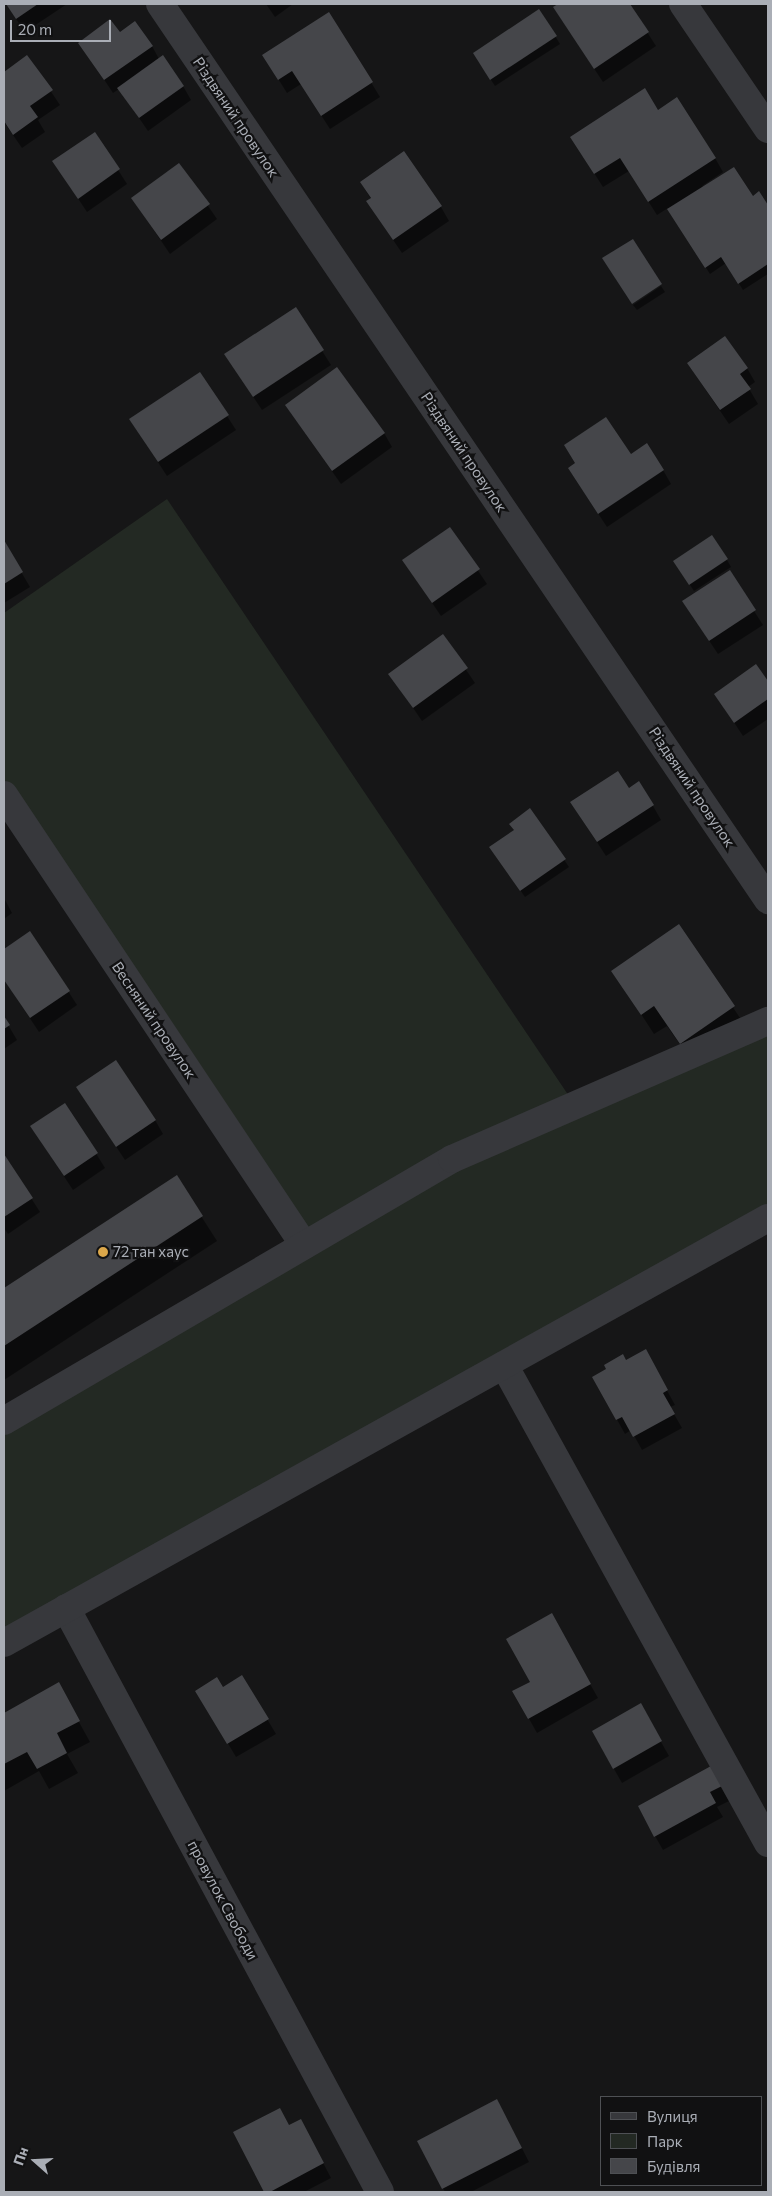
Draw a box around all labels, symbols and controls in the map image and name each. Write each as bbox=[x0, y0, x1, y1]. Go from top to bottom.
scale bar bbox=[12, 10, 114, 42]
text: 20 m bbox=[18, 20, 52, 38]
street label: Різдвяний провулок bbox=[189, 54, 283, 180]
street label: Різдвяний провулок bbox=[417, 389, 511, 515]
street label: Різдвяний провулок bbox=[645, 724, 739, 850]
street label: Весняний провулок bbox=[108, 958, 200, 1082]
place label: 72 тан хаус bbox=[113, 1243, 189, 1261]
marker: 72 тан хаус bbox=[97, 1246, 109, 1258]
street label: провулок Свободи bbox=[184, 1837, 262, 1963]
legend bbox=[600, 2096, 762, 2186]
text: Вулиця bbox=[647, 2107, 698, 2125]
text: Парк bbox=[647, 2132, 683, 2150]
north arrow bbox=[10, 2136, 60, 2186]
text: Пн bbox=[9, 2144, 31, 2167]
text: Будівля bbox=[647, 2157, 700, 2175]

